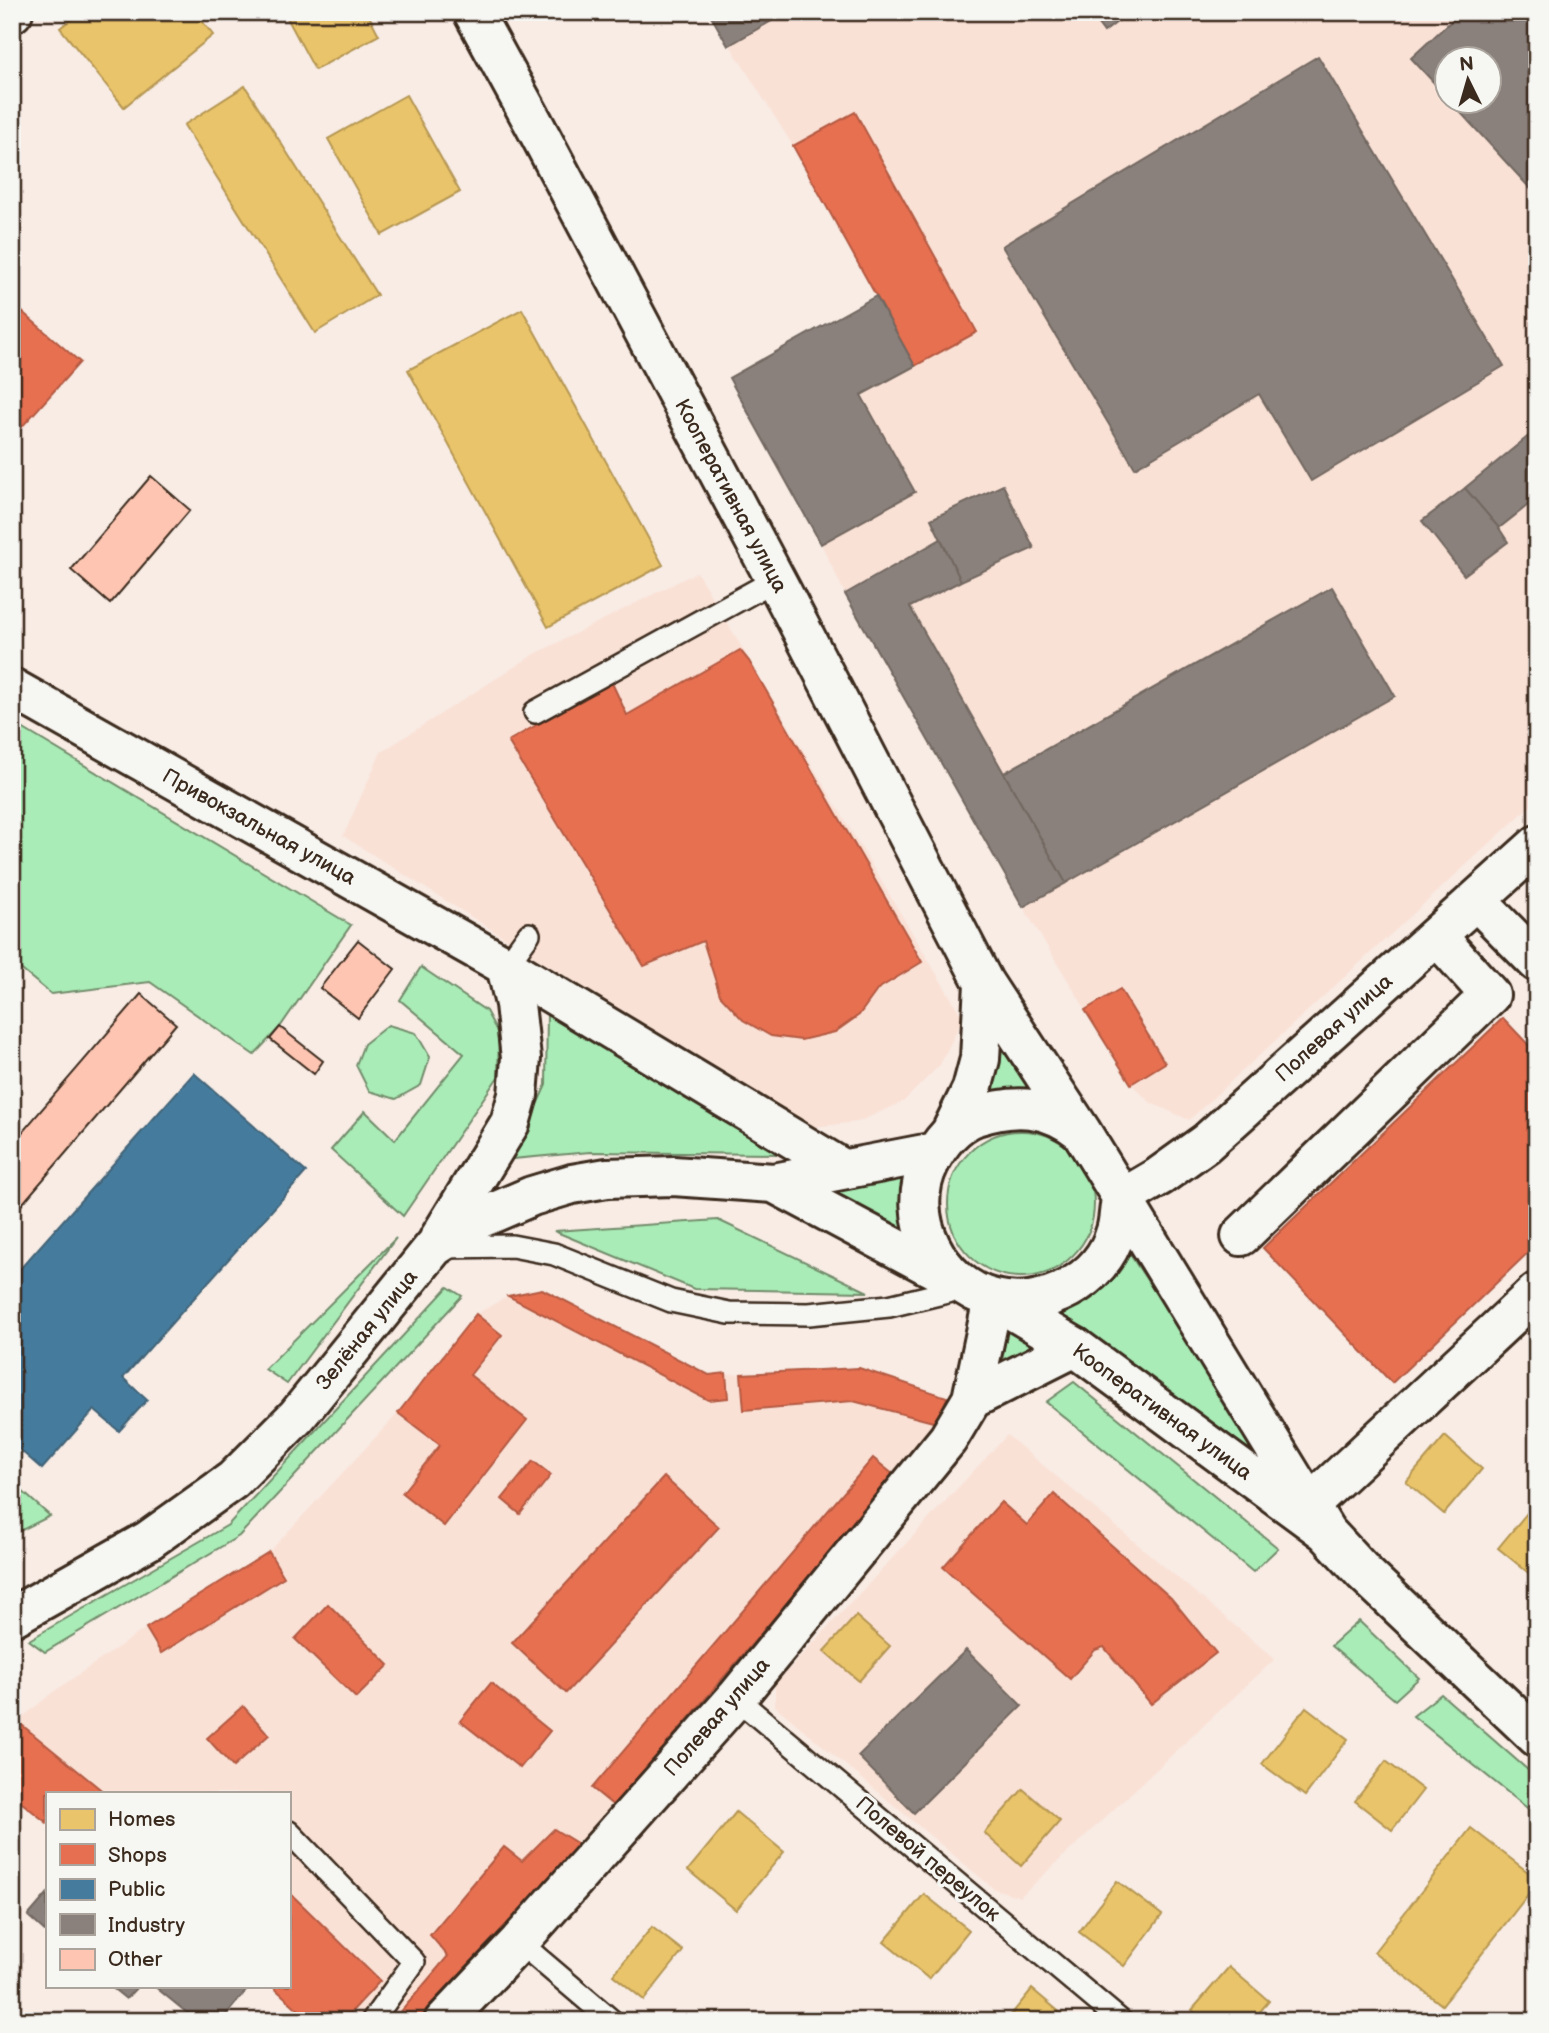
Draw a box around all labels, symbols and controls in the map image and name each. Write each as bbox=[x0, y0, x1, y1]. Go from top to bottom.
north arrow bbox=[1434, 46, 1504, 116]
text: N bbox=[1459, 52, 1475, 77]
street label: Кооперативная улица bbox=[669, 395, 793, 598]
street label: Привокзальная улица bbox=[158, 763, 360, 891]
street label: Полевая улица bbox=[1270, 968, 1398, 1087]
street label: Зелёная улица bbox=[311, 1264, 423, 1395]
street label: Кооперативная улица bbox=[1067, 1338, 1257, 1486]
street label: Полевая улица bbox=[659, 1652, 776, 1781]
street label: Полевой переулок bbox=[851, 1791, 1005, 1927]
legend bbox=[46, 1792, 290, 1988]
text: Homes bbox=[108, 1807, 176, 1832]
text: Shops bbox=[108, 1843, 167, 1868]
text: Public bbox=[108, 1877, 166, 1902]
text: Industry bbox=[108, 1913, 186, 1938]
text: Other bbox=[108, 1947, 163, 1972]

